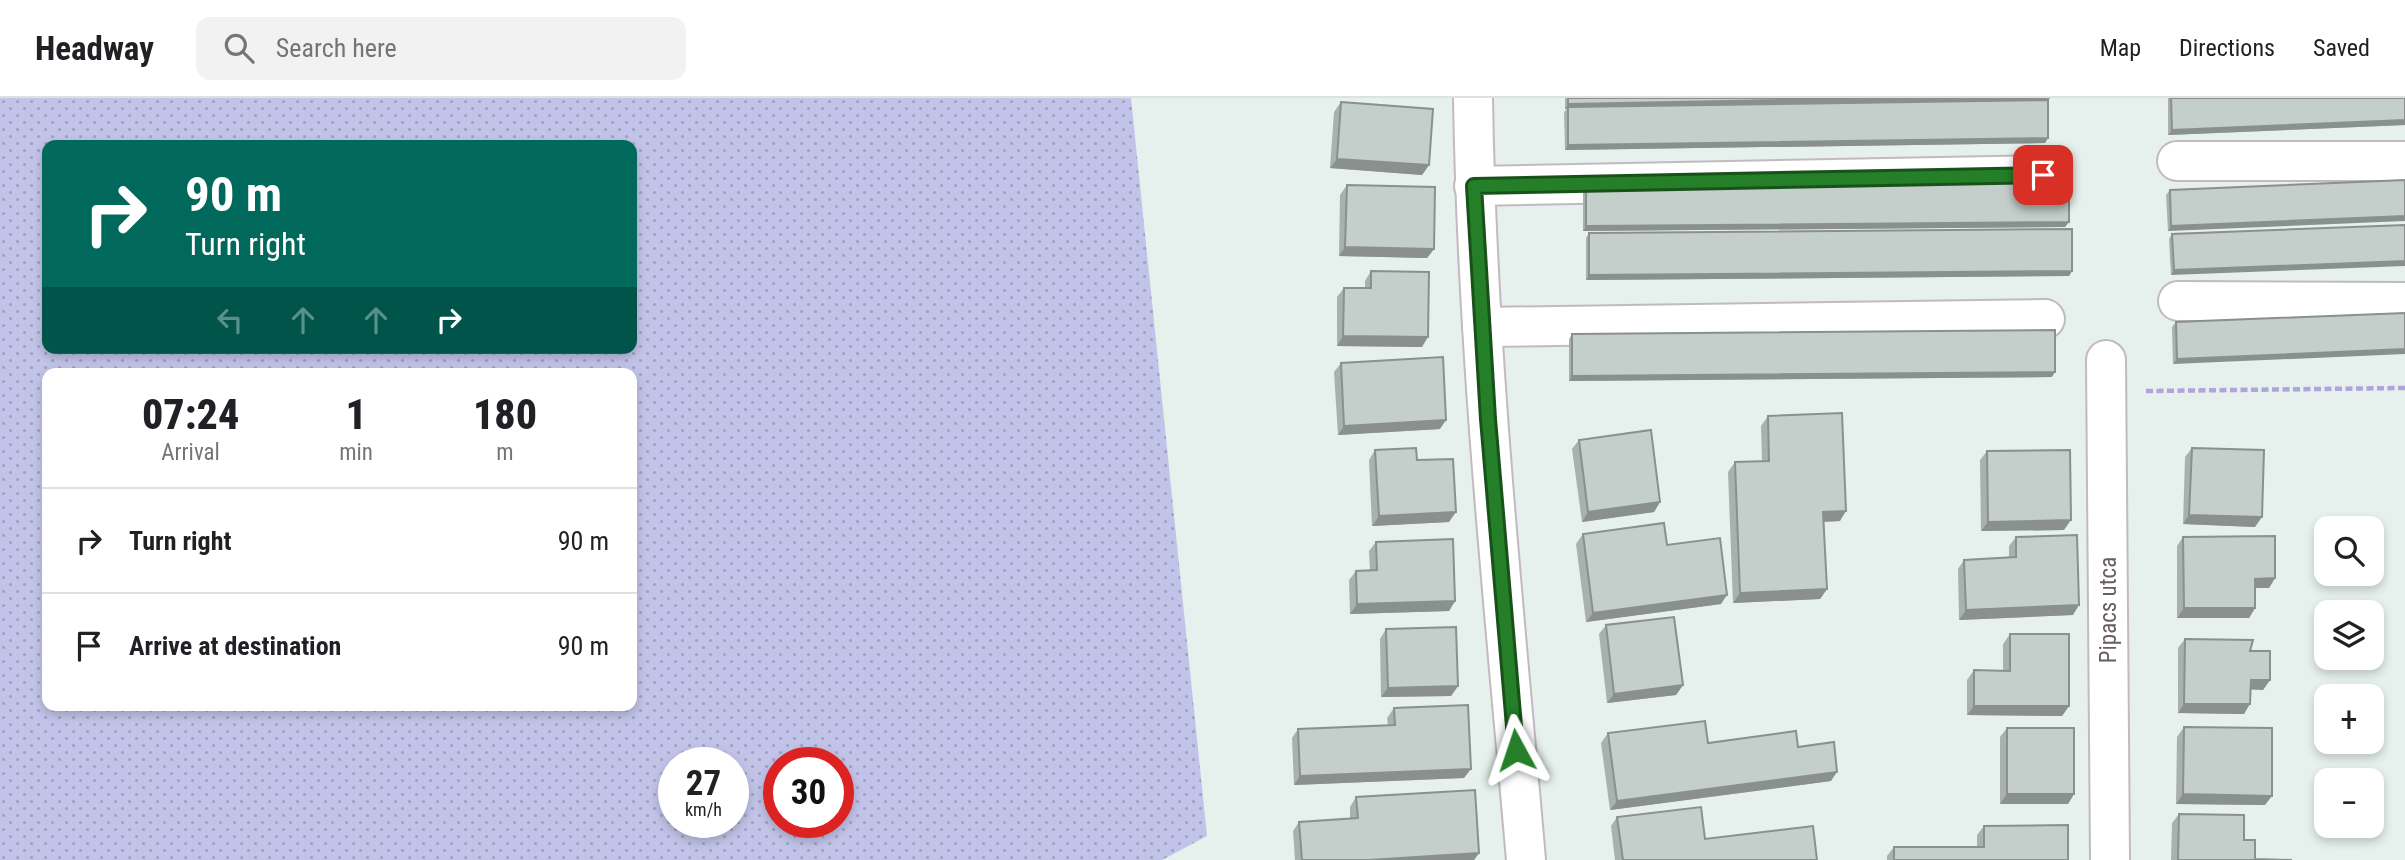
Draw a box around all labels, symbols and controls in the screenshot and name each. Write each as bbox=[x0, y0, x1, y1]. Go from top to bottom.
search box bbox=[196, 17, 686, 80]
text: Headway bbox=[35, 29, 154, 68]
icon: search bbox=[220, 29, 258, 67]
text: Search here bbox=[276, 33, 397, 63]
text: Map bbox=[2100, 34, 2141, 62]
text: Directions bbox=[2179, 34, 2275, 62]
text: Saved bbox=[2313, 34, 2370, 62]
pin bbox=[2013, 145, 2073, 205]
icon: arrive bbox=[2024, 156, 2062, 194]
text: 90 m bbox=[185, 166, 282, 223]
icon: right bbox=[70, 168, 161, 259]
text: Turn right bbox=[185, 225, 306, 263]
icon: left bbox=[211, 301, 249, 339]
icon: ahead bbox=[284, 301, 322, 339]
icon: ahead bbox=[357, 301, 395, 339]
icon: right bbox=[430, 301, 468, 339]
text: 07:24 bbox=[142, 390, 239, 439]
text: 1 bbox=[345, 390, 367, 439]
text: 180 bbox=[473, 390, 537, 439]
text: Arrival bbox=[161, 439, 220, 466]
text: min bbox=[339, 439, 373, 466]
text: m bbox=[496, 439, 514, 466]
map controls bbox=[2314, 516, 2384, 838]
button: search bbox=[2314, 516, 2384, 586]
icon: right bbox=[70, 522, 108, 560]
text: Turn right bbox=[129, 526, 231, 556]
text: 90 m bbox=[558, 526, 609, 556]
street label: Pipacs utca bbox=[2095, 557, 2122, 663]
button: layers bbox=[2314, 600, 2384, 670]
icon: arrive bbox=[70, 627, 108, 665]
text: Arrive at destination bbox=[129, 631, 341, 661]
text: 90 m bbox=[558, 631, 609, 661]
button: + bbox=[2314, 684, 2384, 754]
position arrow bbox=[1479, 713, 1553, 787]
speed limit sign: 30 bbox=[763, 747, 854, 838]
text: 27 bbox=[686, 763, 721, 804]
button: − bbox=[2314, 768, 2384, 838]
text: km/h bbox=[685, 799, 722, 820]

